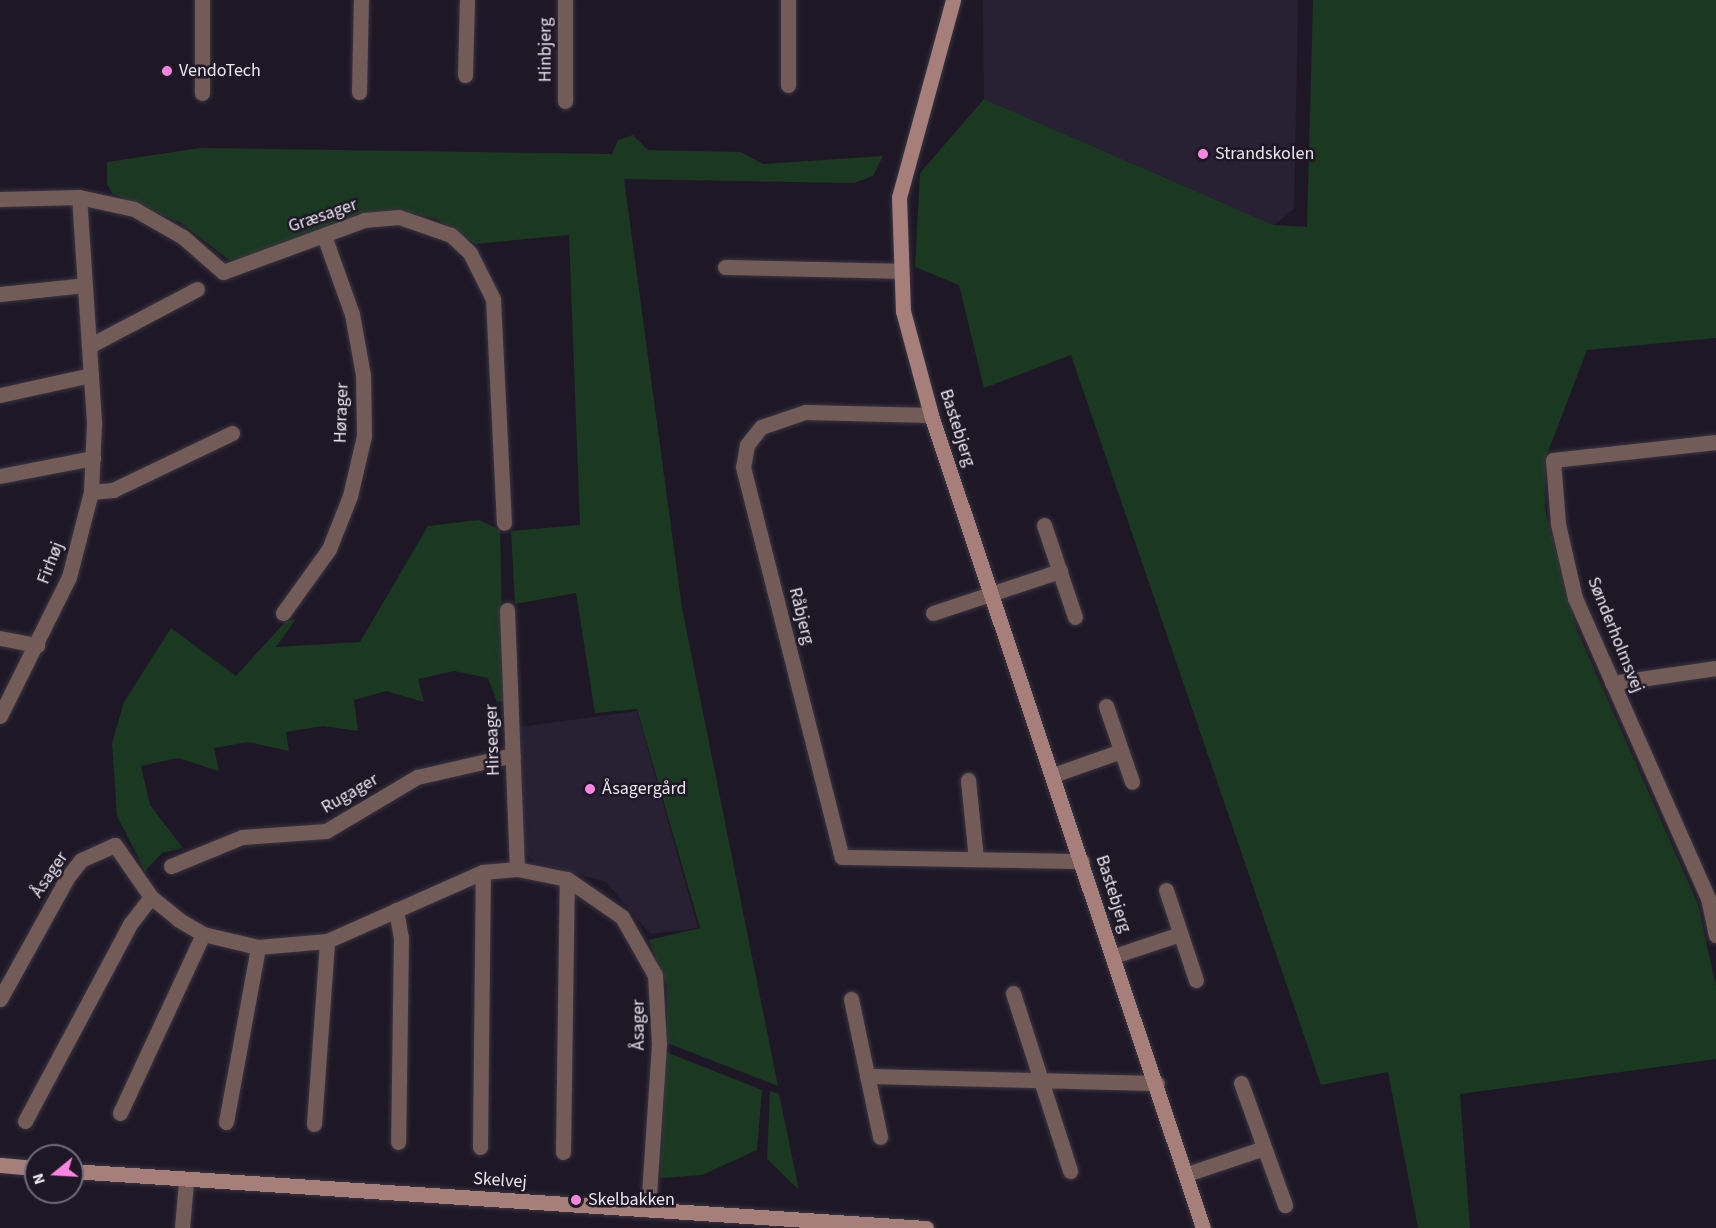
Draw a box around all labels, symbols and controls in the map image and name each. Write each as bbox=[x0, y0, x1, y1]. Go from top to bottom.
street label: Hinbjerg bbox=[535, 18, 557, 82]
place label: VendoTech bbox=[179, 60, 261, 82]
marker: VendoTech bbox=[160, 64, 174, 78]
place label: Strandskolen bbox=[1215, 143, 1314, 165]
marker: Strandskolen bbox=[1196, 147, 1210, 161]
street label: Græsager bbox=[286, 194, 360, 238]
street label: Hørager bbox=[330, 382, 354, 444]
street label: Bastebjerg bbox=[934, 387, 980, 469]
street label: Firhøj bbox=[33, 539, 69, 587]
street label: Sønderholmsvej bbox=[1582, 574, 1648, 696]
street label: Råbjerg bbox=[784, 585, 818, 647]
street label: Hirseager bbox=[481, 704, 505, 776]
street label: Rugager bbox=[318, 769, 382, 819]
place label: Åsagergård bbox=[602, 778, 687, 800]
marker: Åsagergård bbox=[583, 782, 597, 796]
street label: Åsager bbox=[27, 848, 73, 902]
street label: Bastebjerg bbox=[1090, 853, 1136, 935]
street label: Åsager bbox=[628, 1000, 650, 1050]
north arrow bbox=[24, 1144, 84, 1204]
street label: Skelvej bbox=[473, 1168, 527, 1194]
text: N bbox=[27, 1170, 51, 1187]
place label: Skelbakken bbox=[588, 1189, 675, 1211]
marker: Skelbakken bbox=[569, 1193, 583, 1207]

